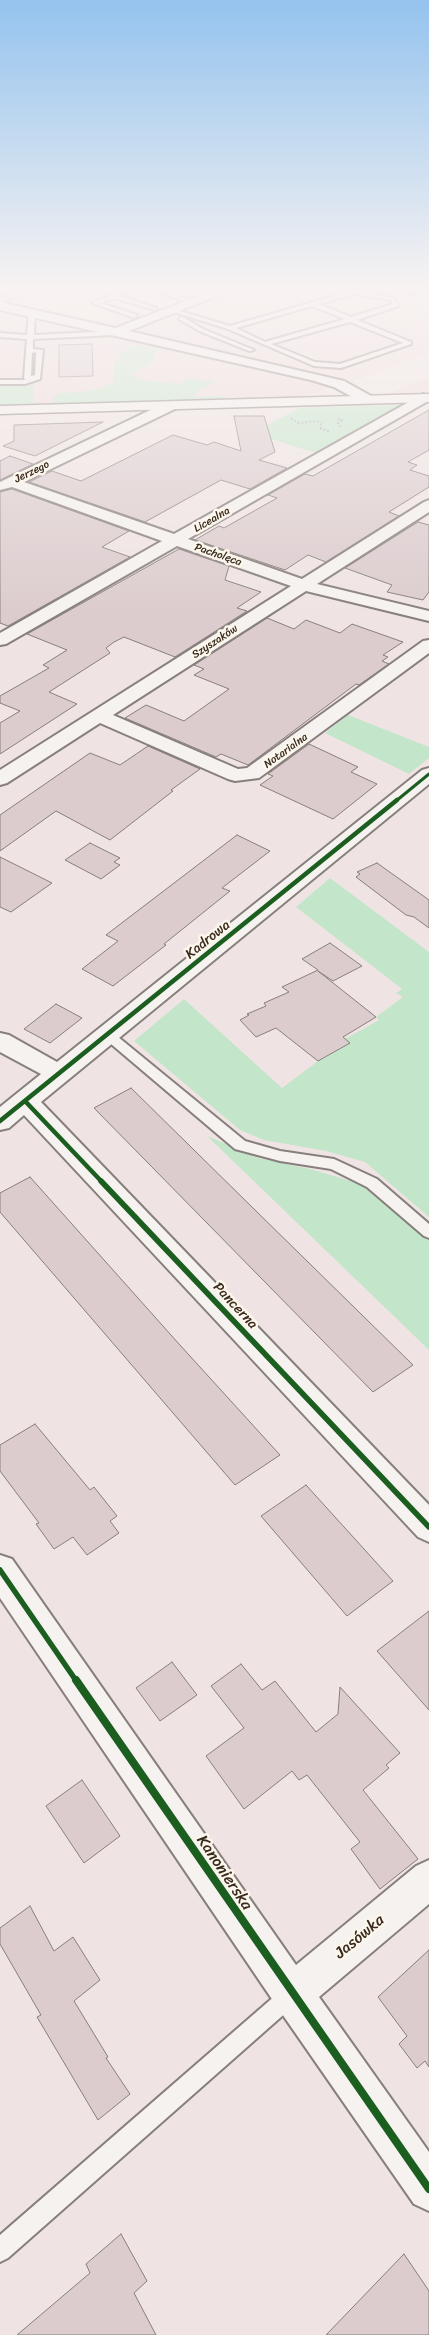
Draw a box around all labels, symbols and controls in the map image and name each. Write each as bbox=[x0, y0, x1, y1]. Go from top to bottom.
street label: Jerzego bbox=[12, 458, 52, 486]
street label: Licealna bbox=[192, 504, 232, 536]
street label: Pacholęca bbox=[193, 541, 243, 569]
street label: Szyszaków bbox=[190, 622, 240, 662]
street label: Notarialna bbox=[261, 731, 311, 771]
street label: Kadrowa bbox=[182, 917, 234, 963]
street label: Pancerna bbox=[209, 1279, 261, 1333]
street label: Kanonierska bbox=[192, 1832, 256, 1914]
street label: Jasówka bbox=[331, 1911, 389, 1963]

